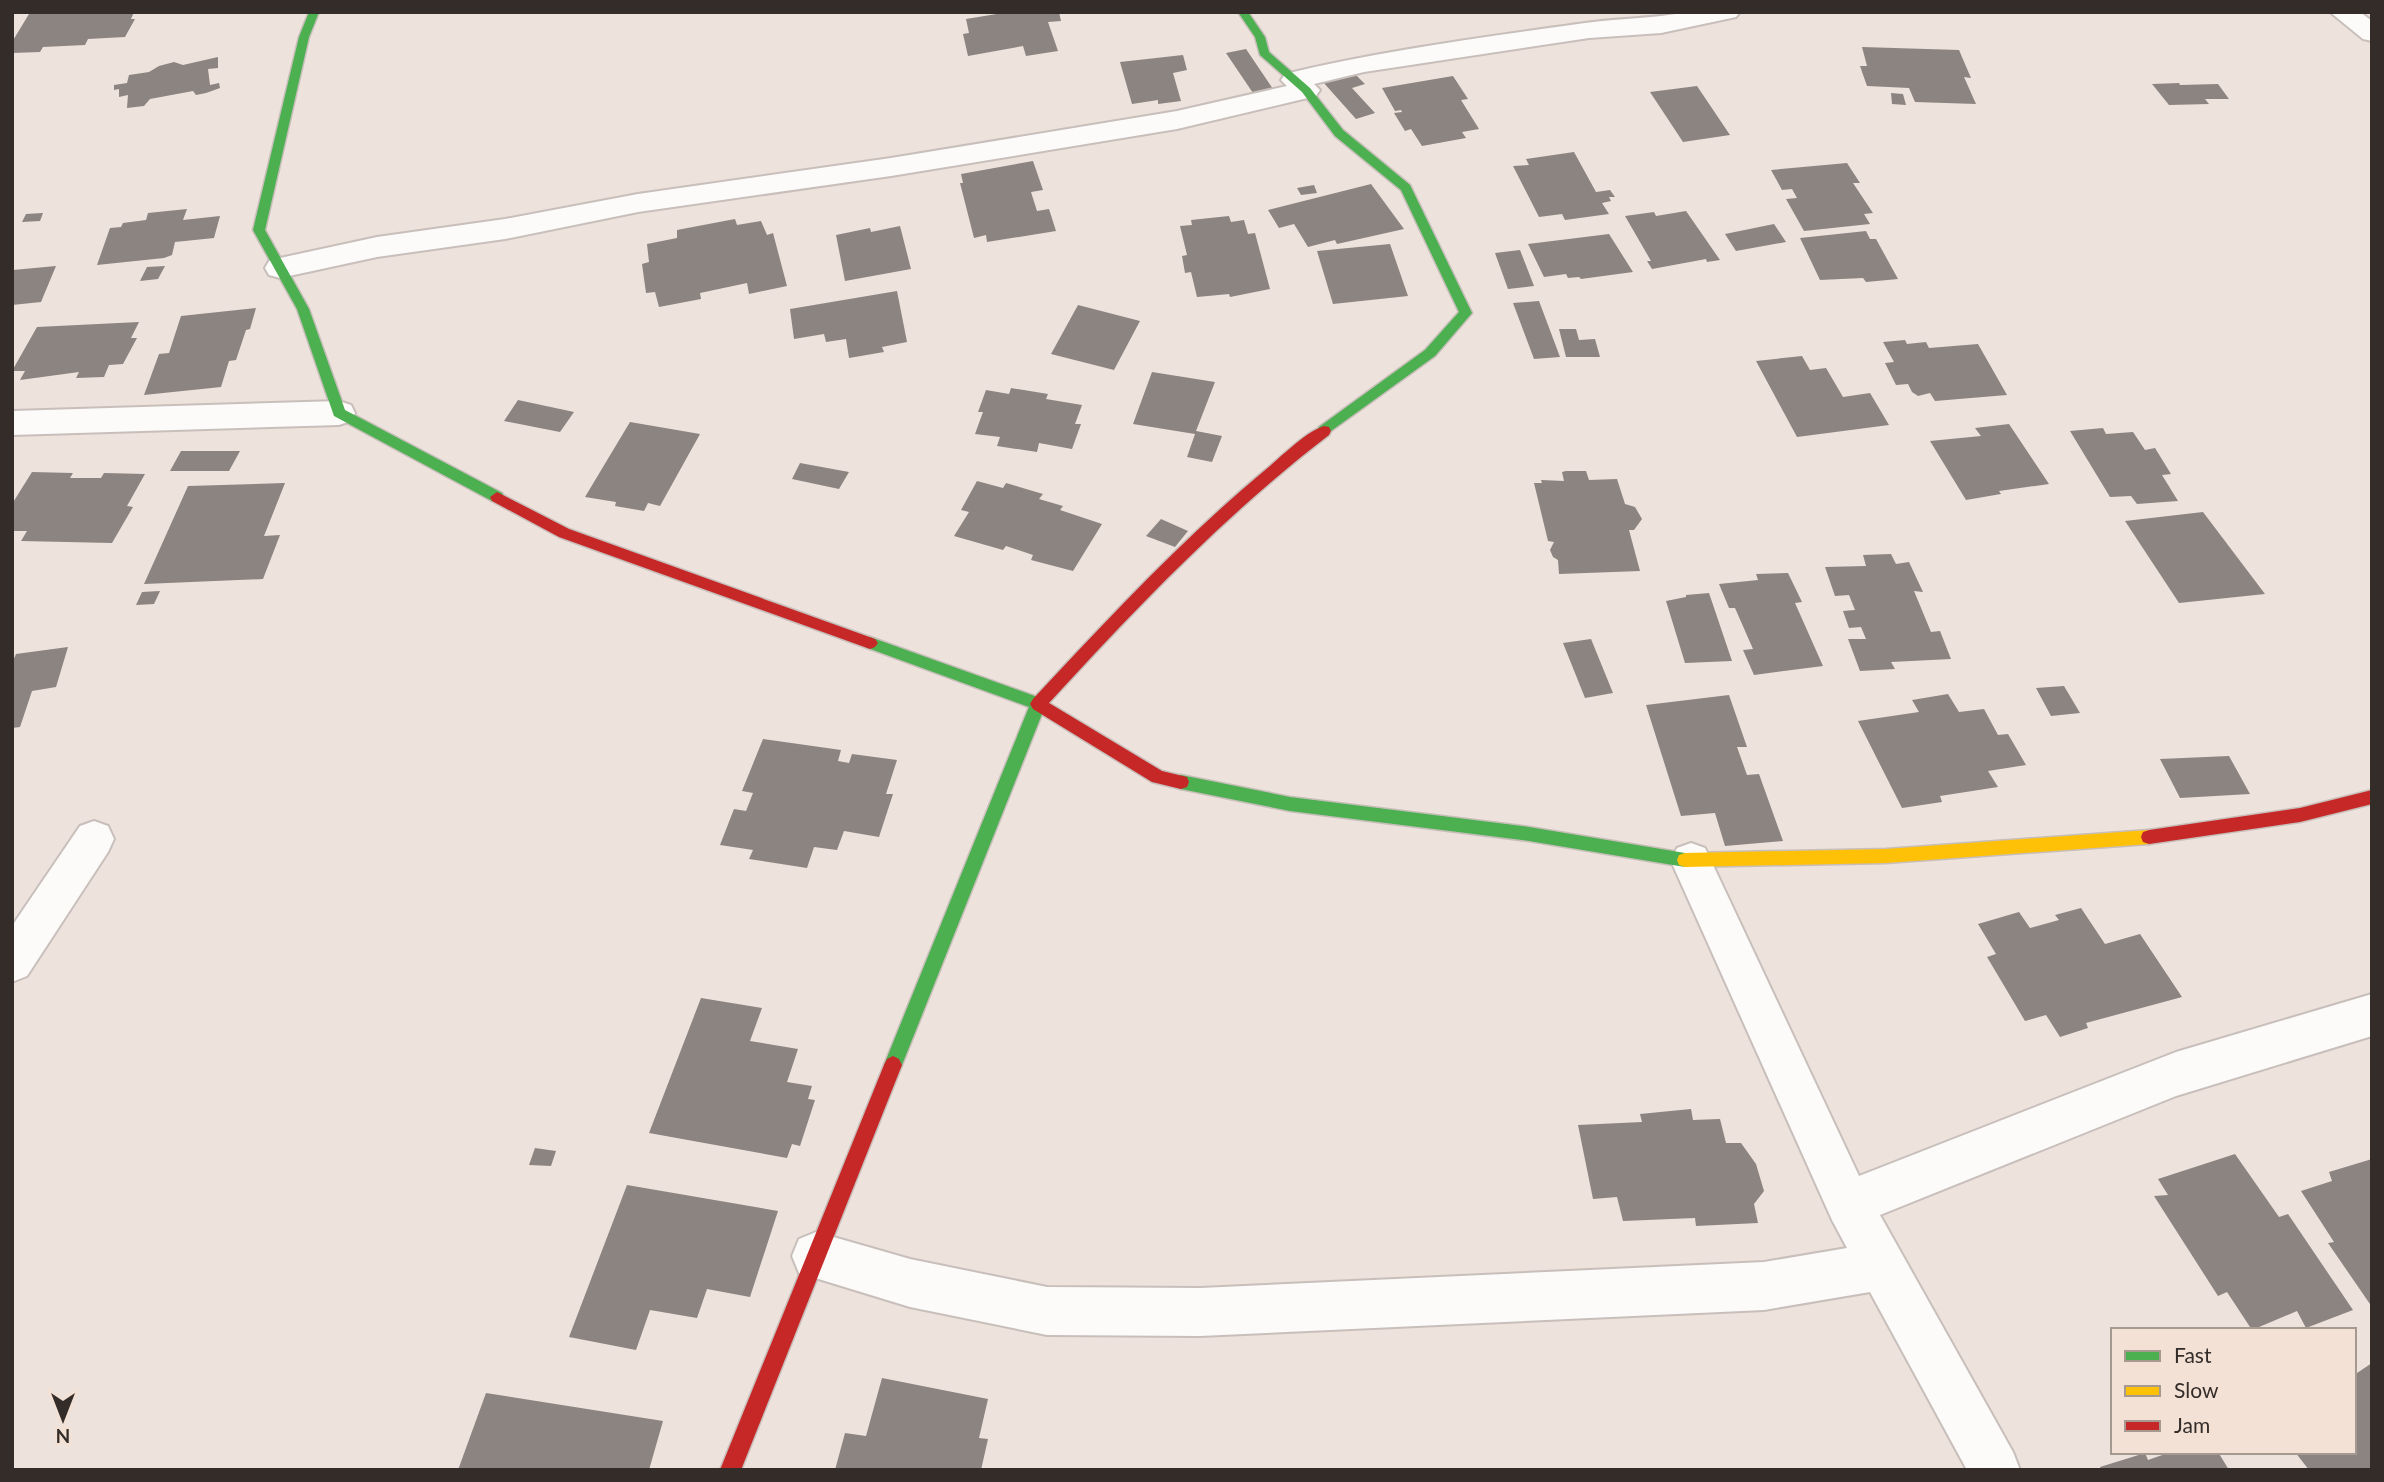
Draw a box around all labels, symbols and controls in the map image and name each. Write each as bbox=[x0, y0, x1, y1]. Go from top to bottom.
legend bbox=[2111, 1328, 2356, 1454]
text: Fast bbox=[2174, 1342, 2212, 1367]
text: Slow bbox=[2174, 1377, 2219, 1402]
north arrow bbox=[28, 1384, 98, 1454]
text: Jam bbox=[2174, 1412, 2210, 1437]
text: N bbox=[56, 1425, 70, 1448]

